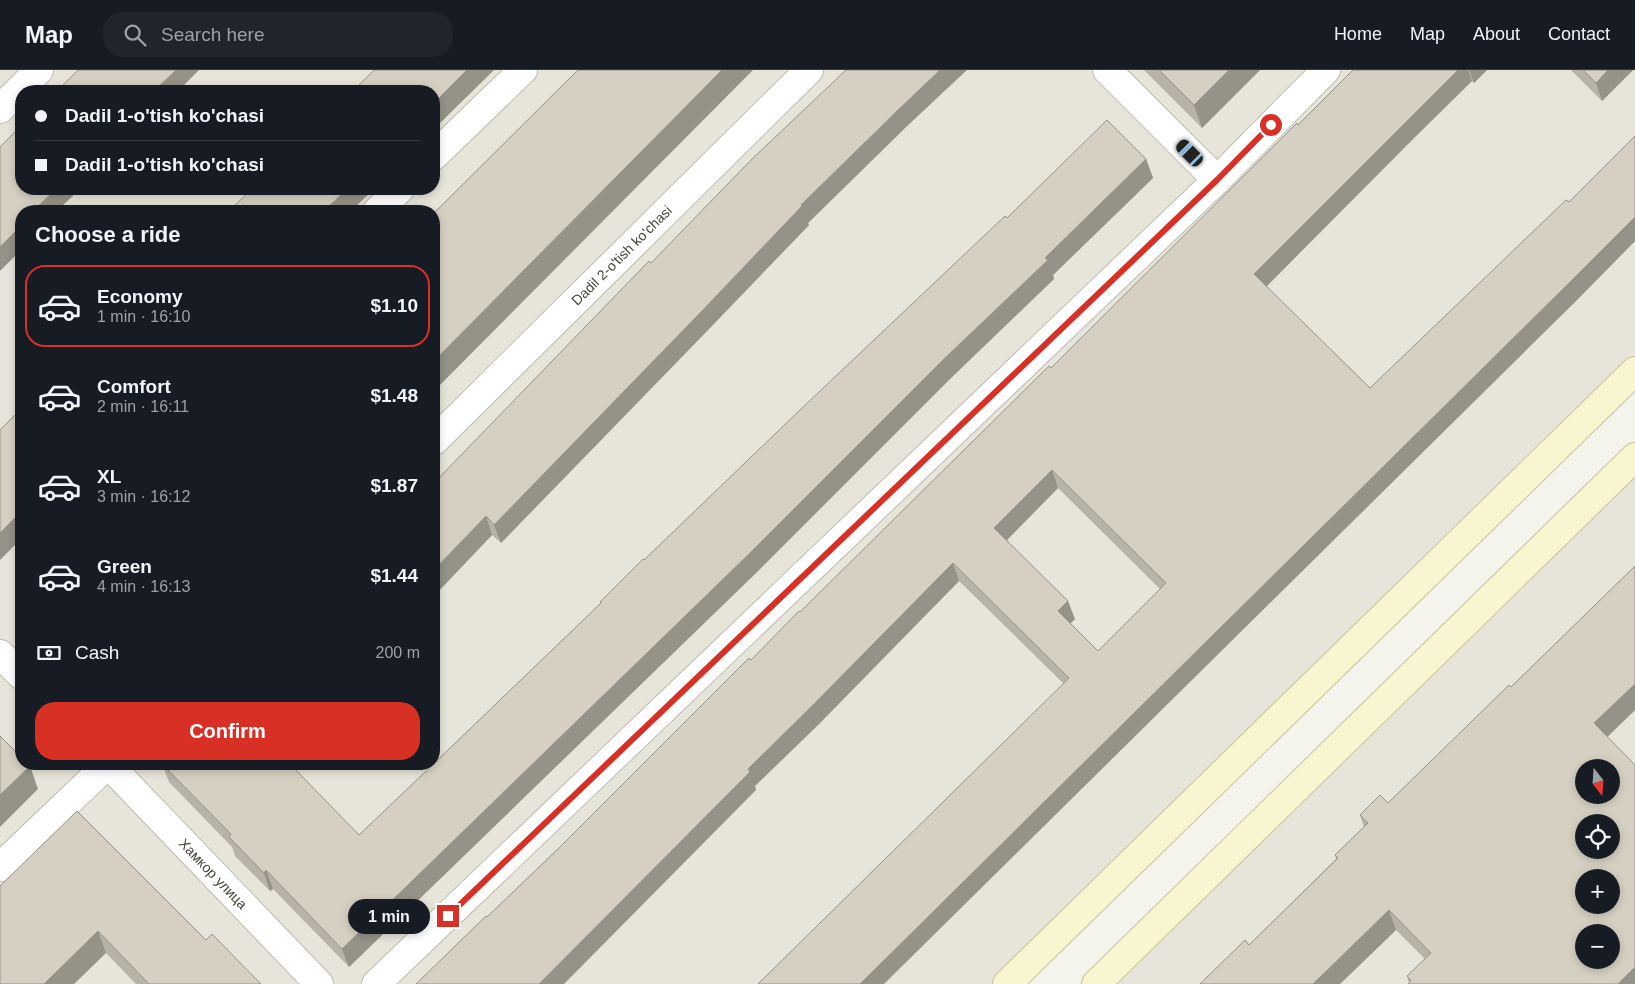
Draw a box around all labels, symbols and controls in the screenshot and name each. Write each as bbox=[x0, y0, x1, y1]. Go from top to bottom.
search box bbox=[103, 12, 453, 57]
text: Map bbox=[25, 21, 73, 48]
icon: search bbox=[121, 21, 149, 49]
text: Search here bbox=[161, 24, 265, 45]
text: Home bbox=[1334, 24, 1382, 44]
text: Map bbox=[1410, 24, 1445, 44]
text: About bbox=[1473, 24, 1520, 44]
text: Contact bbox=[1548, 24, 1610, 44]
text: Dadil 1-o'tish ko'chasi bbox=[65, 105, 264, 126]
route start bbox=[1260, 114, 1282, 136]
car bbox=[1174, 137, 1205, 169]
text: Dadil 1-o'tish ko'chasi bbox=[65, 154, 264, 175]
street label: Dadil 2-o'tish ko'chasi bbox=[568, 202, 675, 308]
text: Choose a ride bbox=[35, 222, 180, 247]
icon: car bbox=[37, 284, 82, 329]
text: Economy bbox=[97, 286, 183, 307]
text: $1.10 bbox=[370, 295, 418, 316]
text: 1 min · 16:10 bbox=[97, 308, 190, 325]
icon: car bbox=[37, 374, 82, 419]
text: Comfort bbox=[97, 376, 171, 397]
text: $1.48 bbox=[370, 385, 418, 406]
text: 2 min · 16:11 bbox=[97, 398, 189, 415]
icon: car bbox=[37, 464, 82, 509]
text: XL bbox=[97, 466, 121, 487]
text: $1.87 bbox=[370, 475, 418, 496]
text: 3 min · 16:12 bbox=[97, 488, 190, 505]
icon: car bbox=[37, 554, 82, 599]
text: Green bbox=[97, 556, 152, 577]
text: $1.44 bbox=[370, 565, 418, 586]
text: 4 min · 16:13 bbox=[97, 578, 190, 595]
icon: cash bbox=[35, 639, 63, 667]
text: Cash bbox=[75, 642, 119, 663]
text: 200 m bbox=[376, 644, 420, 661]
button: Confirm bbox=[35, 702, 420, 760]
north arrow bbox=[1575, 759, 1620, 804]
map controls bbox=[1575, 759, 1620, 969]
button: locate bbox=[1575, 814, 1620, 859]
street label: Хамкор улица bbox=[176, 835, 251, 912]
button: + bbox=[1575, 869, 1620, 914]
callout: 1 min bbox=[348, 898, 430, 934]
route end bbox=[437, 905, 459, 927]
text: 1 min bbox=[368, 908, 410, 925]
button: − bbox=[1575, 924, 1620, 969]

